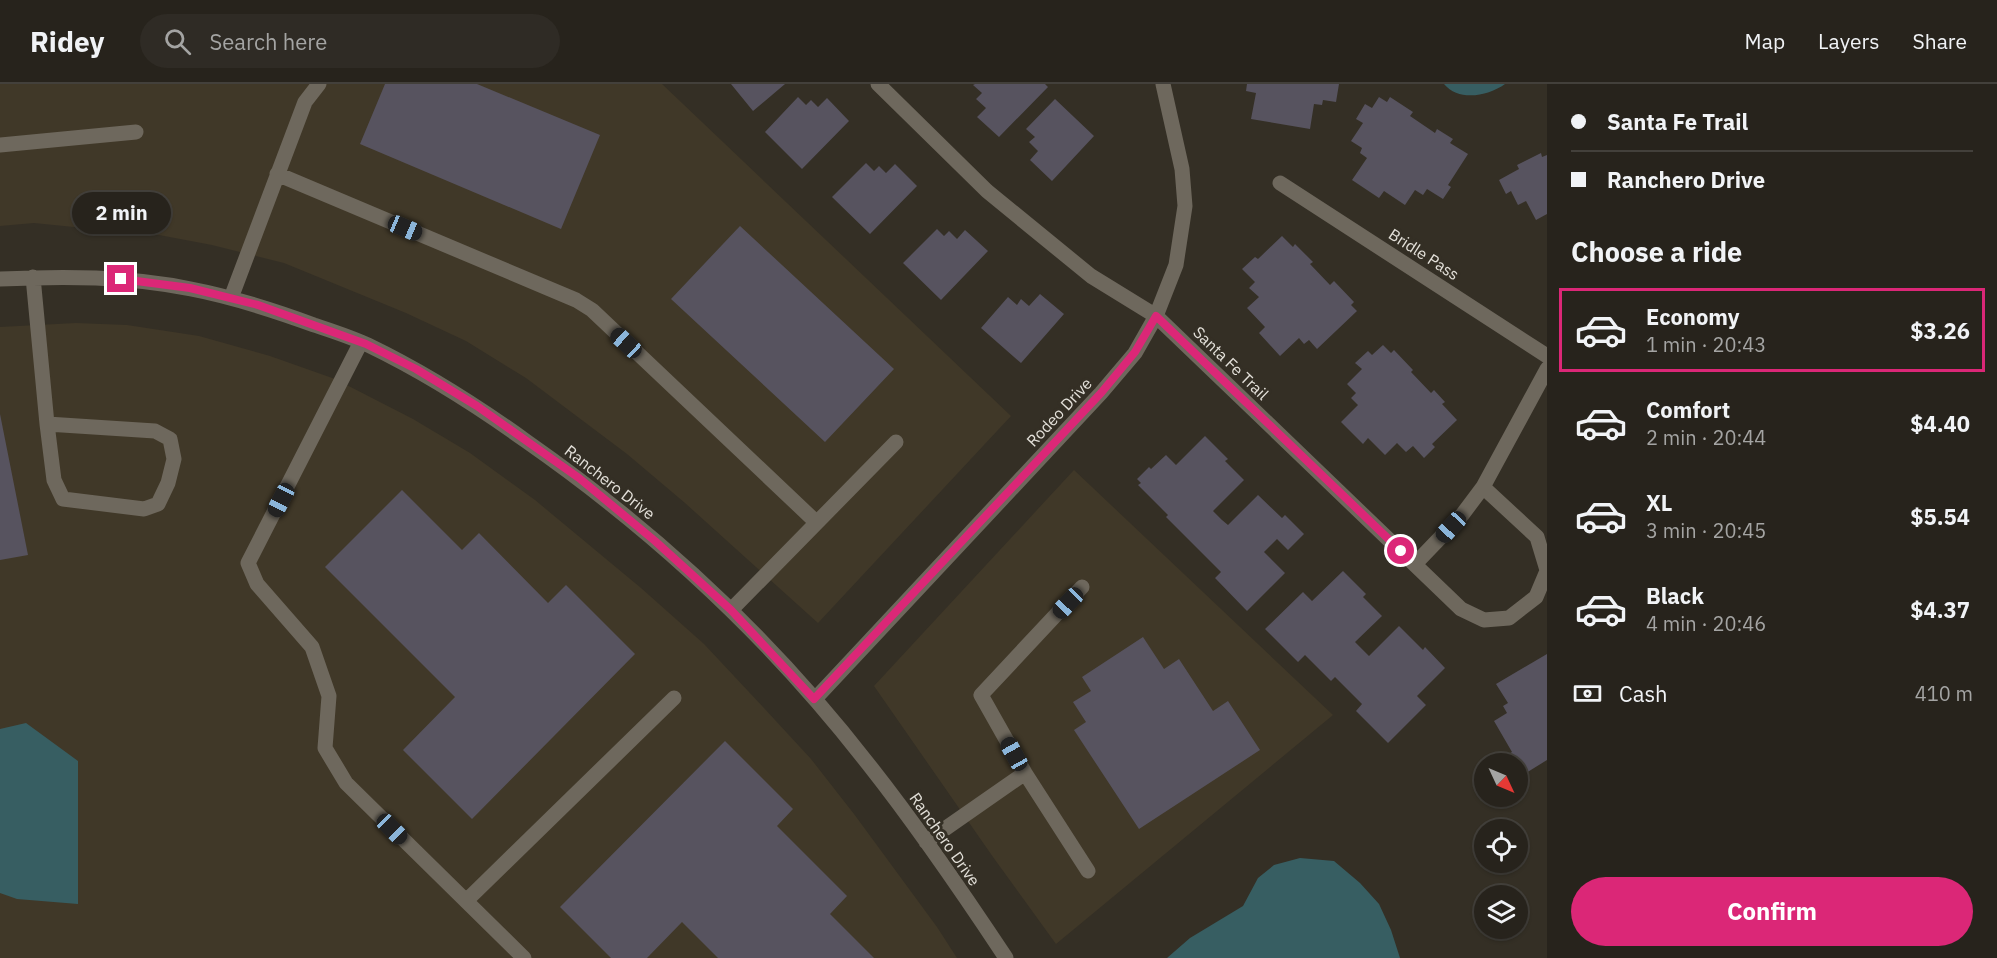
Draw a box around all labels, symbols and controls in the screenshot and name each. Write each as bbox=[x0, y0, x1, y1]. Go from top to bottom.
search box bbox=[140, 14, 560, 68]
text: Ridey bbox=[30, 23, 104, 60]
icon: search bbox=[161, 25, 194, 58]
text: Search here bbox=[209, 27, 327, 56]
text: Map bbox=[1745, 27, 1785, 55]
text: Layers bbox=[1818, 27, 1880, 55]
text: Share bbox=[1913, 27, 1967, 55]
text: Santa Fe Trail bbox=[1607, 107, 1748, 136]
text: Ranchero Drive bbox=[1607, 165, 1765, 194]
callout: 2 min bbox=[72, 192, 170, 234]
text: 2 min bbox=[95, 199, 148, 226]
car bbox=[385, 213, 425, 243]
street label: Bridle Pass bbox=[1385, 224, 1463, 284]
text: Choose a ride bbox=[1571, 234, 1742, 269]
route end bbox=[107, 265, 134, 292]
text: Economy bbox=[1646, 302, 1740, 331]
icon: car bbox=[1574, 303, 1628, 357]
text: $3.26 bbox=[1910, 316, 1970, 345]
street label: Santa Fe Trail bbox=[1189, 322, 1273, 404]
car bbox=[607, 324, 645, 362]
text: 1 min · 20:43 bbox=[1646, 331, 1766, 358]
street label: Rodeo Drive bbox=[1022, 373, 1096, 451]
text: Comfort bbox=[1646, 395, 1730, 424]
icon: car bbox=[1574, 396, 1628, 450]
text: $4.40 bbox=[1910, 409, 1970, 438]
text: 2 min · 20:44 bbox=[1646, 424, 1766, 451]
street label: Ranchero Drive bbox=[561, 440, 659, 524]
car bbox=[265, 480, 297, 520]
text: XL bbox=[1646, 488, 1672, 517]
icon: car bbox=[1574, 489, 1628, 543]
text: $5.54 bbox=[1910, 502, 1970, 531]
car bbox=[1432, 508, 1470, 546]
text: 3 min · 20:45 bbox=[1646, 517, 1766, 544]
route start bbox=[1387, 537, 1414, 564]
text: Black bbox=[1646, 581, 1704, 610]
icon: car bbox=[1574, 582, 1628, 636]
car bbox=[1049, 584, 1087, 622]
text: $4.37 bbox=[1910, 595, 1970, 624]
text: 4 min · 20:46 bbox=[1646, 610, 1766, 637]
icon: cash bbox=[1571, 677, 1604, 710]
text: Cash bbox=[1619, 679, 1668, 708]
text: 410 m bbox=[1915, 680, 1973, 707]
car bbox=[997, 734, 1031, 774]
north arrow bbox=[1474, 753, 1528, 807]
map controls bbox=[1474, 753, 1528, 939]
street label: Ranchero Drive bbox=[905, 788, 985, 890]
car bbox=[373, 810, 411, 848]
button: locate bbox=[1474, 819, 1528, 873]
button: Confirm bbox=[1571, 877, 1973, 946]
button: layers bbox=[1474, 885, 1528, 939]

